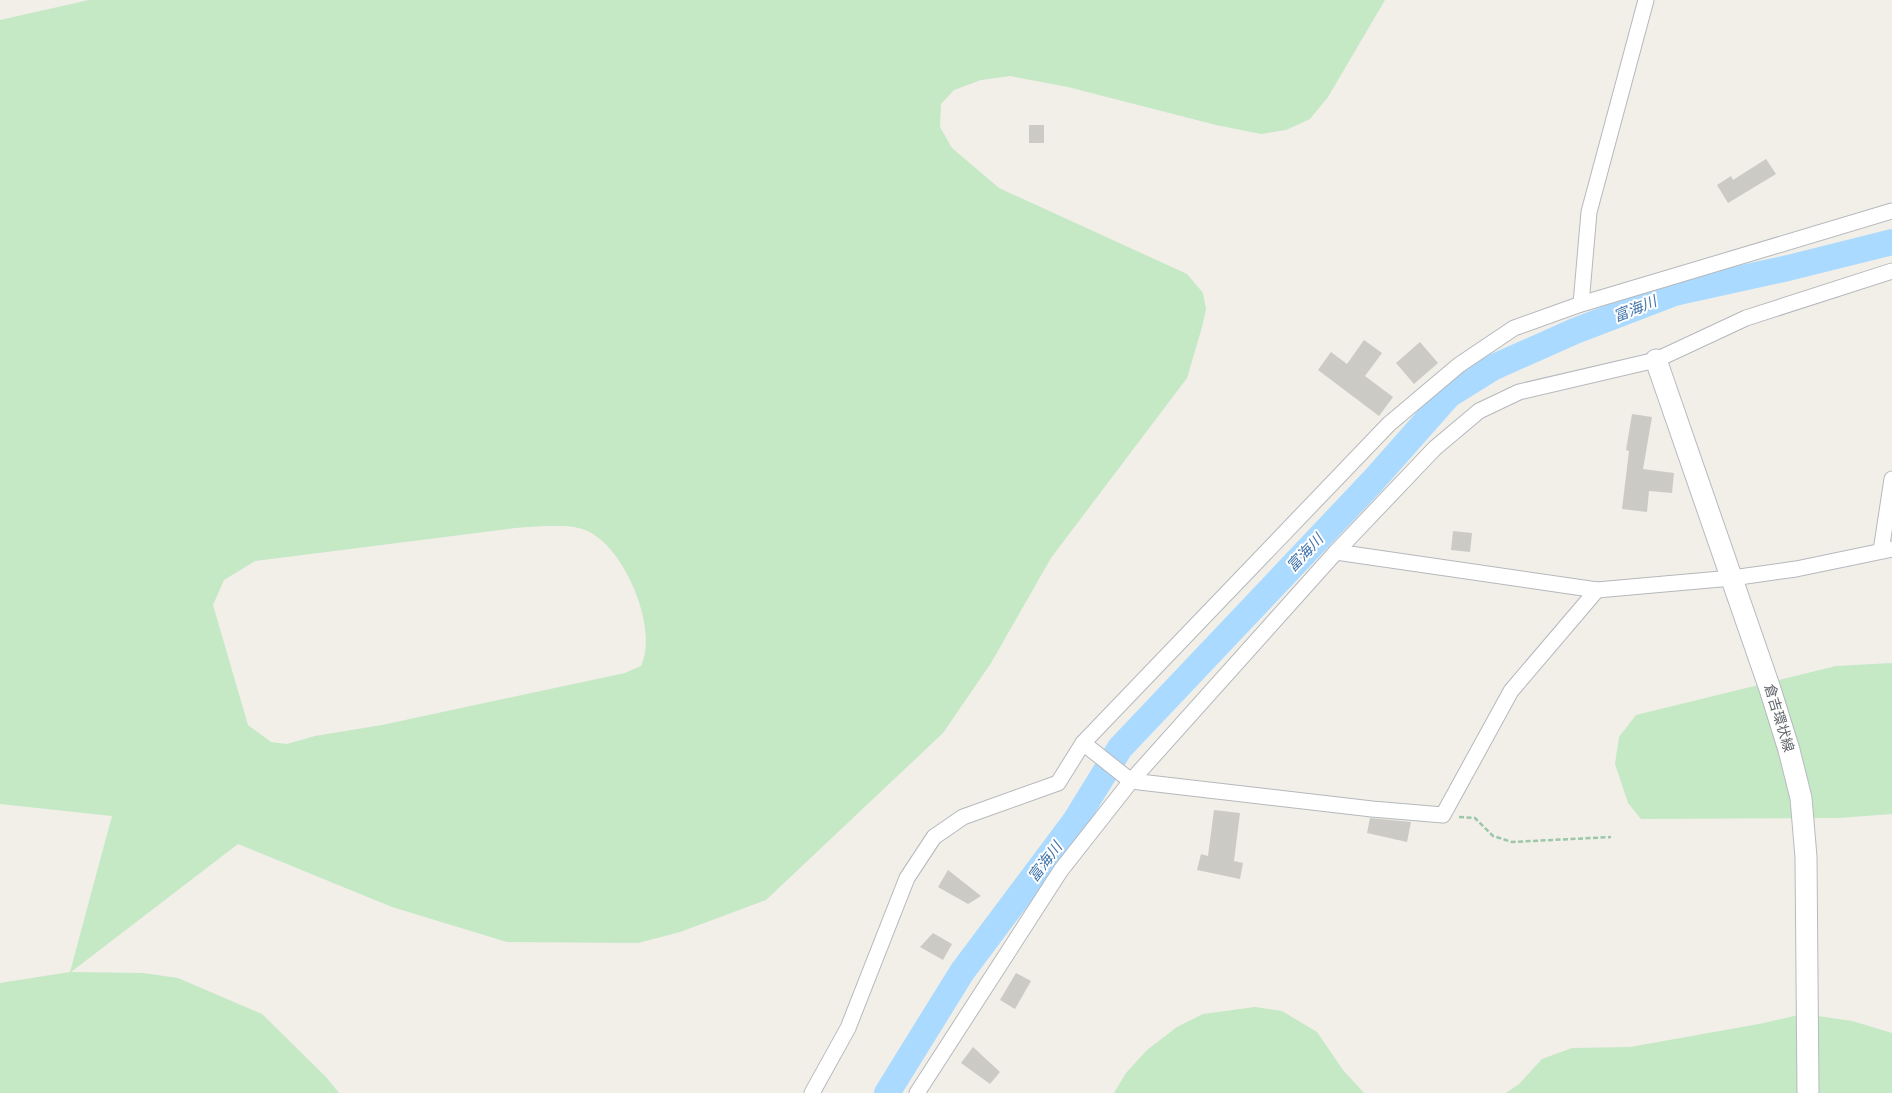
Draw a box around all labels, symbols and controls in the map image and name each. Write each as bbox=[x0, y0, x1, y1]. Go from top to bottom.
water label: 富海川 bbox=[1611, 291, 1661, 326]
water label: 富海川 bbox=[1283, 529, 1328, 576]
street label: 倉吉環状線 bbox=[1761, 682, 1797, 754]
water label: 富海川 bbox=[1024, 837, 1067, 885]

